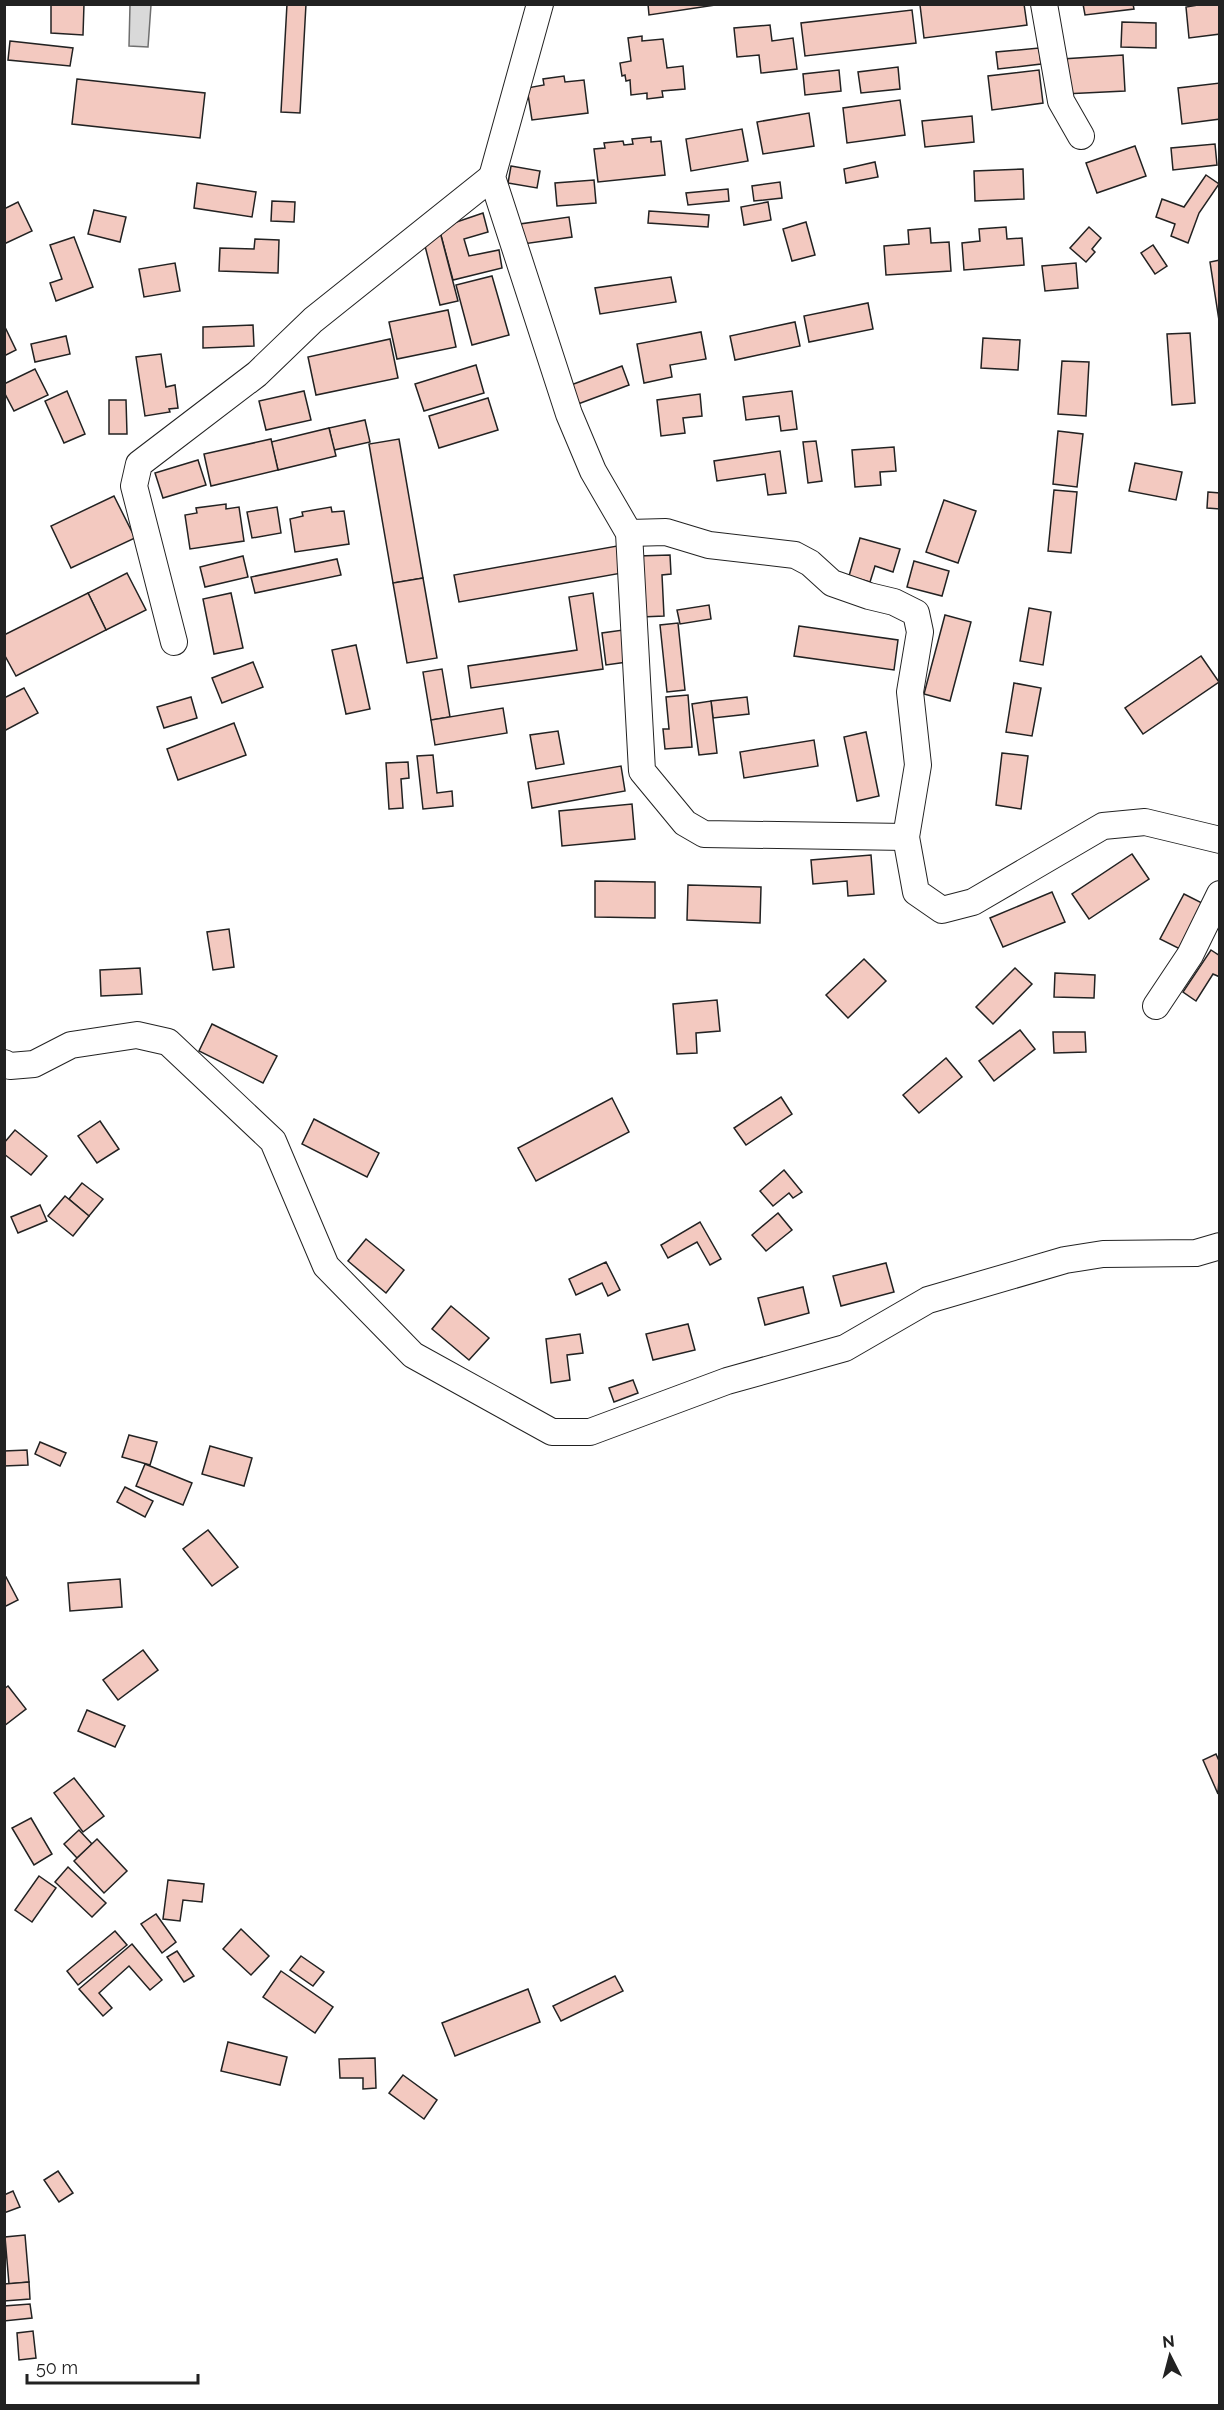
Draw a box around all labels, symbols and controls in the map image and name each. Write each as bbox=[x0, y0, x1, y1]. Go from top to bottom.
north arrow bbox=[1140, 2326, 1200, 2386]
text: N bbox=[1161, 2331, 1176, 2352]
scale bar bbox=[27, 2347, 198, 2385]
text: 50 m bbox=[36, 2357, 78, 2378]

